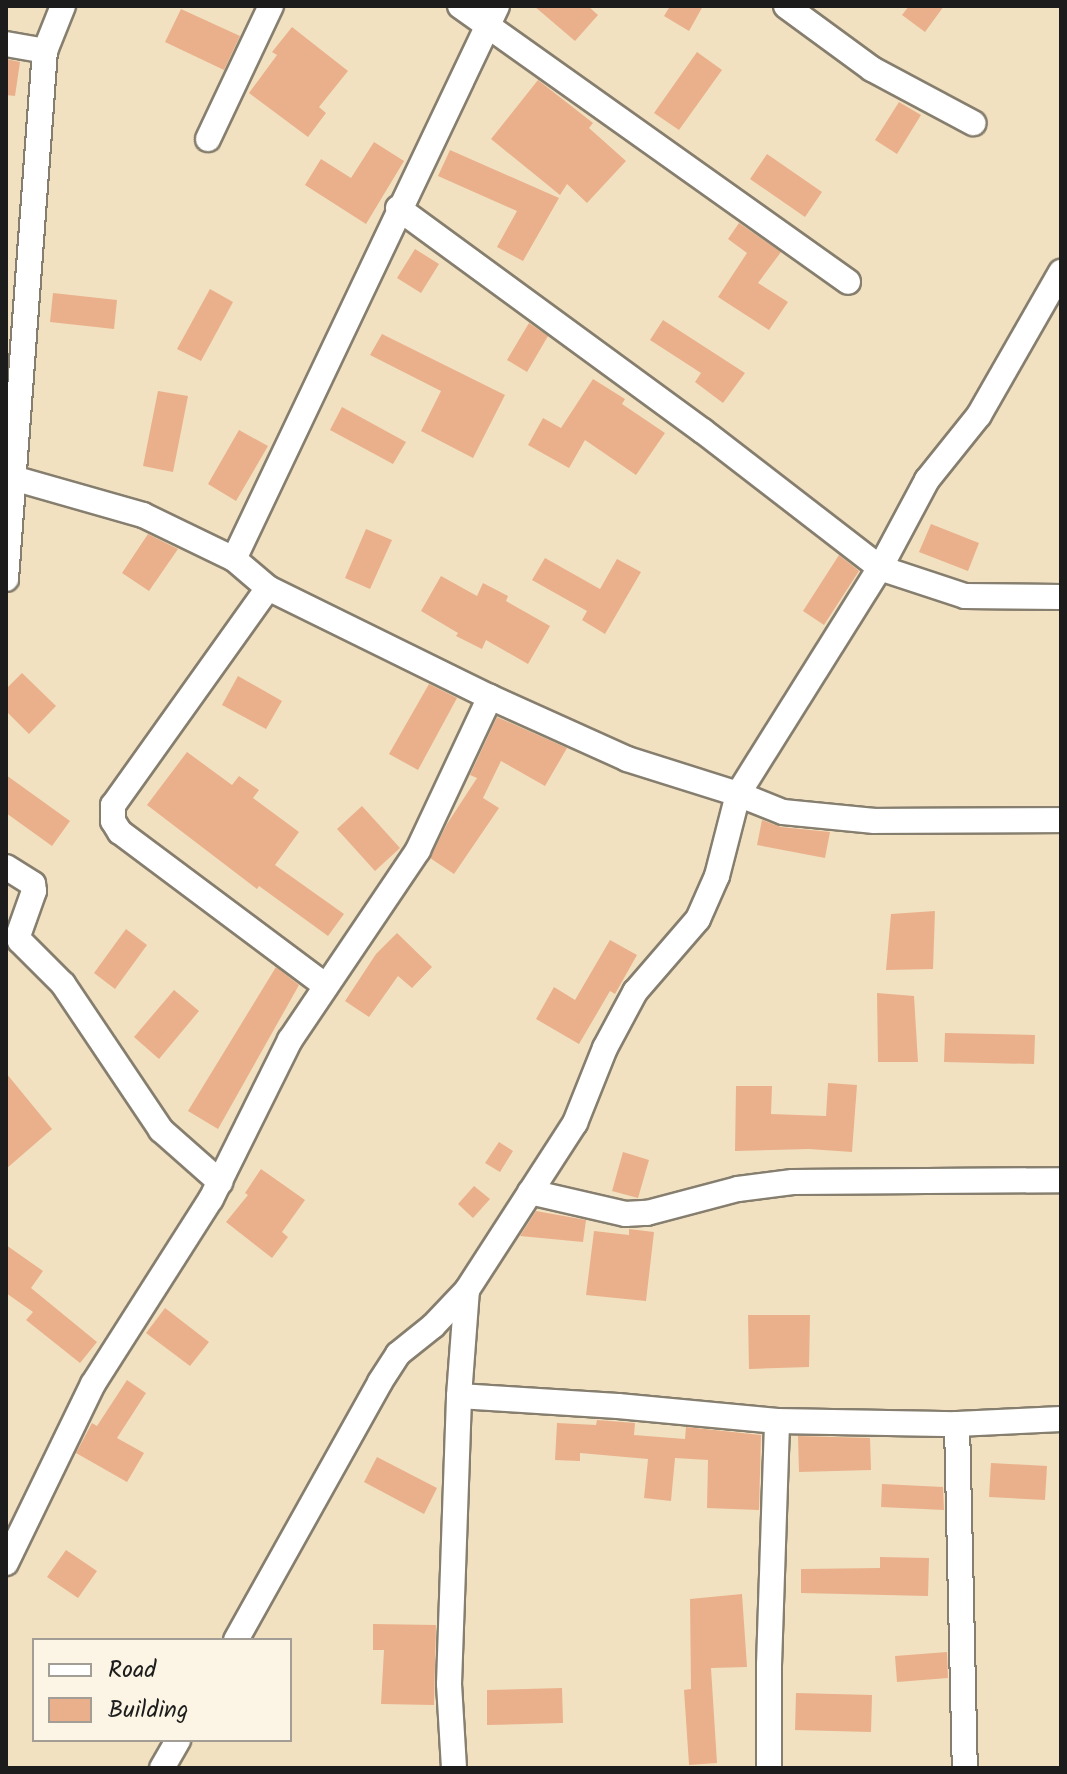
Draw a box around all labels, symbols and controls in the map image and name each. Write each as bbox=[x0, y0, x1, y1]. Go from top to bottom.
legend bbox=[32, 1638, 292, 1742]
text: Road bbox=[108, 1651, 156, 1690]
text: Building bbox=[108, 1691, 188, 1730]

